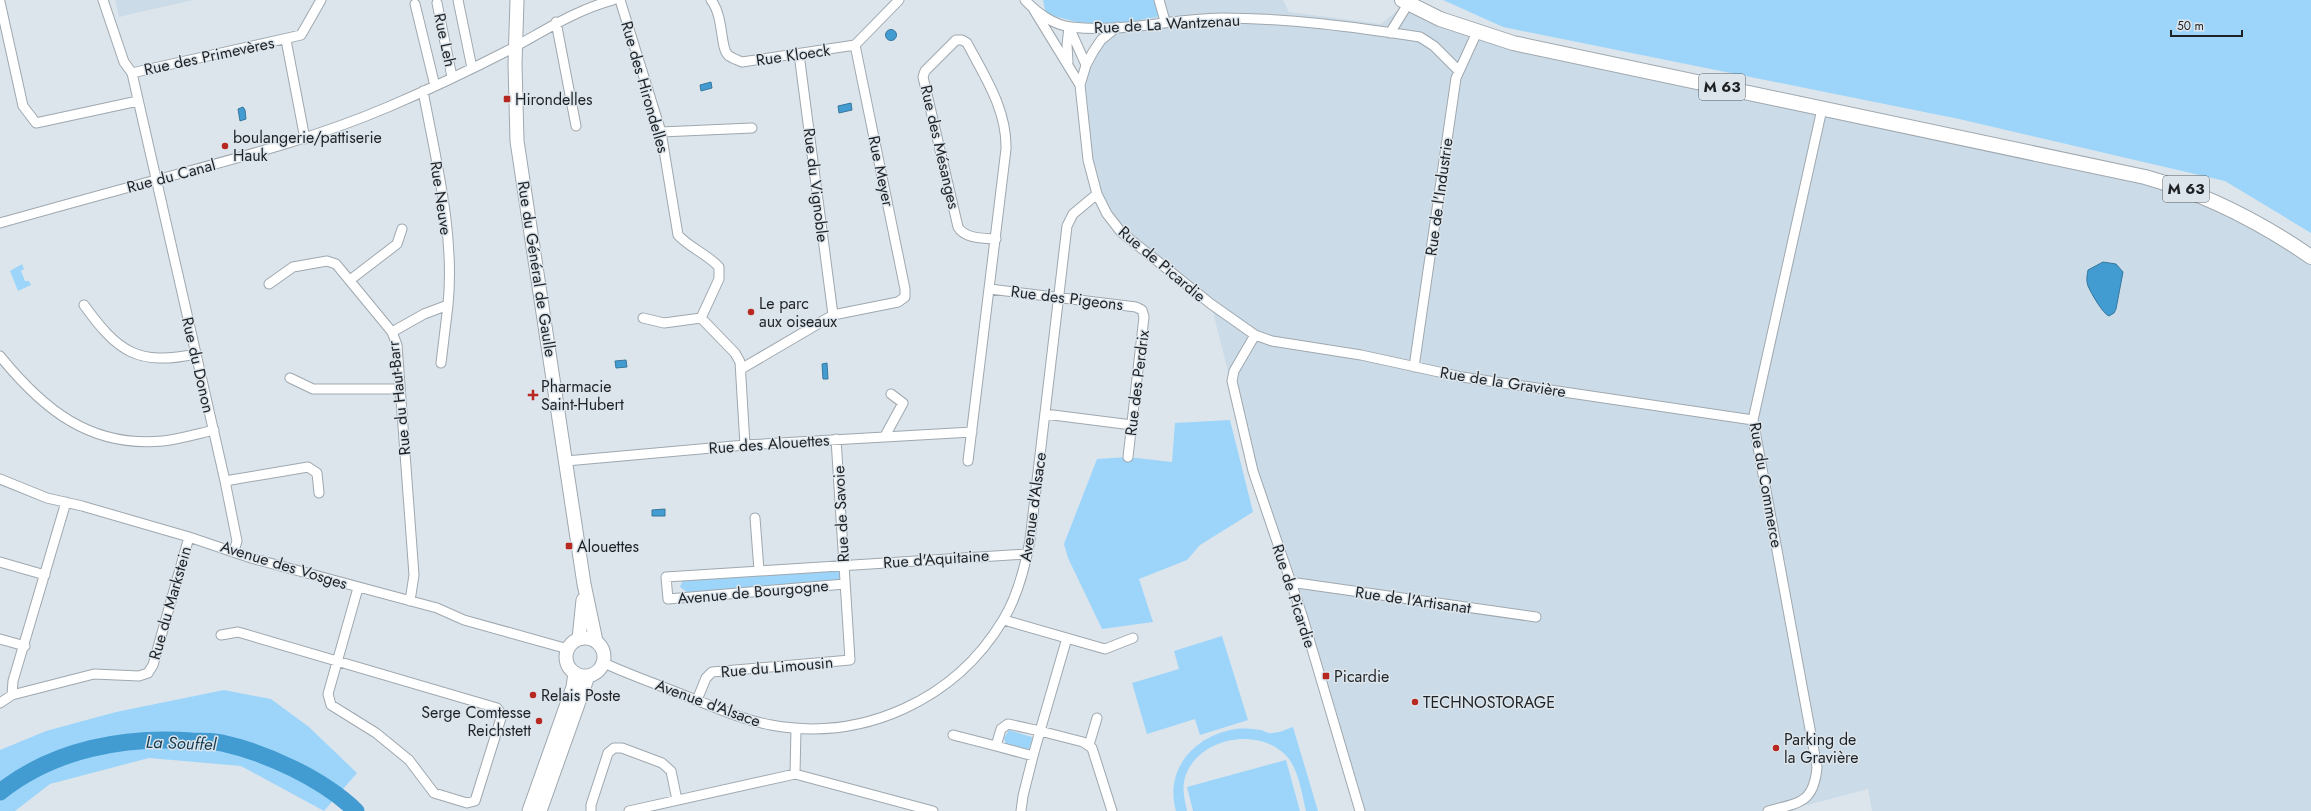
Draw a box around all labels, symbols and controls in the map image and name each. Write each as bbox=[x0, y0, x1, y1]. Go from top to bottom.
street label: Rue de La Wantzenau bbox=[1093, 9, 1241, 39]
street label: Rue Leh bbox=[428, 11, 462, 69]
scale bar bbox=[2171, 12, 2242, 38]
text: 50 m bbox=[2177, 17, 2204, 35]
street label: Rue des Hirondelles bbox=[615, 18, 675, 156]
street label: Rue des Primevères bbox=[142, 31, 276, 81]
street label: Rue Kloeck bbox=[754, 38, 833, 72]
road number: M 63 bbox=[1699, 74, 1745, 100]
street label: Rue des Mésanges bbox=[915, 83, 965, 211]
place label: Hirondelles bbox=[515, 88, 592, 111]
marker: Hirondelles bbox=[502, 94, 512, 104]
place label: boulangerie/pattiserie Hauk bbox=[233, 126, 382, 167]
street label: Rue du Vignoble bbox=[798, 127, 834, 243]
street label: Rue Meyer bbox=[862, 133, 900, 209]
street label: Rue de l'Industrie bbox=[1419, 137, 1459, 257]
marker: boulangerie/pattiserie Hauk bbox=[220, 141, 230, 151]
street label: Rue du Canal bbox=[124, 153, 218, 199]
street label: Rue Neuve bbox=[424, 160, 458, 236]
road number: M 63 bbox=[2163, 176, 2209, 202]
street label: Rue du Général de Gaulle bbox=[512, 179, 562, 359]
street label: Rue de Picardie bbox=[1113, 221, 1211, 307]
street label: Rue des Pigeons bbox=[1010, 280, 1124, 316]
place label: Le parc aux oiseaux bbox=[759, 292, 837, 333]
marker: Le parc aux oiseaux bbox=[746, 307, 756, 317]
street label: Rue du Donon bbox=[176, 315, 220, 415]
street label: Rue des Perdrix bbox=[1119, 328, 1155, 437]
street label: Rue du Haut-Barr bbox=[381, 339, 416, 456]
street label: Rue de la Gravière bbox=[1438, 361, 1568, 403]
place label: Pharmacie Saint-Hubert bbox=[541, 375, 624, 416]
marker: Pharmacie Saint-Hubert bbox=[528, 390, 538, 400]
street label: Rue du Commerce bbox=[1744, 421, 1788, 549]
street label: Rue des Alouettes bbox=[708, 428, 830, 460]
street label: Avenue d'Alsace bbox=[1014, 451, 1052, 563]
street label: Rue de Savoie bbox=[827, 465, 855, 563]
street label: Avenue des Vosges bbox=[218, 535, 350, 595]
place label: Alouettes bbox=[577, 535, 639, 558]
marker: Alouettes bbox=[564, 541, 574, 551]
street label: Rue de Picardie bbox=[1266, 541, 1322, 651]
street label: Rue du Markstein bbox=[143, 544, 197, 662]
street label: Rue d'Aquitaine bbox=[882, 544, 990, 574]
street label: Avenue de Bourgogne bbox=[676, 574, 830, 610]
street label: Rue de l'Artisanat bbox=[1354, 581, 1472, 620]
street label: Rue du Limousin bbox=[720, 651, 834, 683]
place label: Picardie bbox=[1334, 665, 1389, 688]
marker: Picardie bbox=[1321, 671, 1331, 681]
street label: Avenue d'Alsace bbox=[652, 673, 764, 733]
place label: Relais Poste bbox=[541, 684, 621, 707]
marker: Relais Poste bbox=[528, 690, 538, 700]
place label: TECHNOSTORAGE bbox=[1423, 691, 1555, 714]
marker: TECHNOSTORAGE bbox=[1410, 697, 1420, 707]
place label: Serge Comtesse Reichstett bbox=[421, 701, 531, 742]
marker: Serge Comtesse Reichstett bbox=[534, 716, 544, 726]
place label: Parking de la Gravière bbox=[1784, 728, 1859, 769]
water label: La Souffel bbox=[145, 730, 218, 756]
marker: Parking de la Gravière bbox=[1771, 743, 1781, 753]

